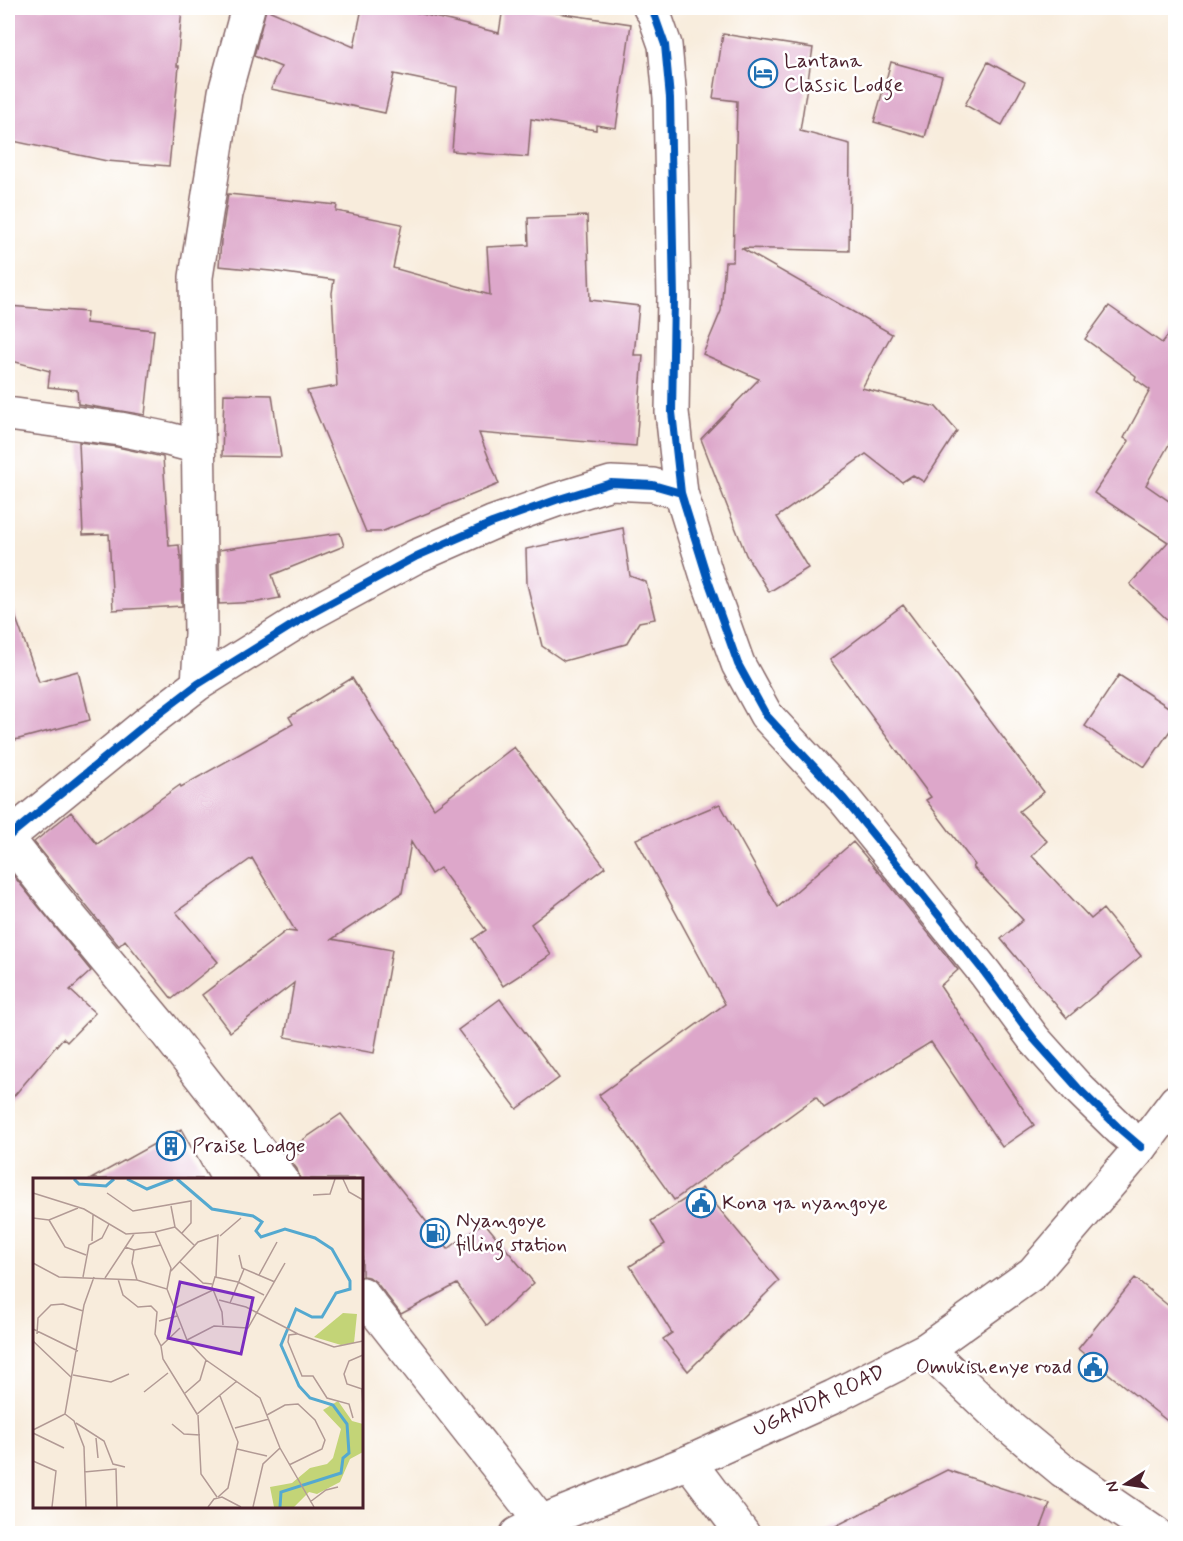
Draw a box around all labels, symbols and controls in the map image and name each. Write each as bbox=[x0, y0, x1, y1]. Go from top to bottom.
place label: Lantana Classic Lodge bbox=[784, 47, 904, 101]
hotel icon: Lantana Classic Lodge bbox=[747, 57, 779, 89]
building icon: Praise Lodge bbox=[155, 1130, 187, 1162]
place label: Praise Lodge bbox=[192, 1132, 306, 1161]
inset map bbox=[33, 1178, 363, 1508]
public building icon: Kona ya nyangoye bbox=[685, 1187, 717, 1219]
place label: Kona ya nyangoye bbox=[722, 1189, 888, 1217]
place label: Nyangoye filling station bbox=[456, 1207, 567, 1261]
fuel station icon: Nyangoye filling station bbox=[419, 1217, 451, 1249]
public building icon: Omukishenye road bbox=[1077, 1351, 1109, 1383]
place label: Omukishenye road bbox=[916, 1353, 1072, 1381]
street label: UGANDA ROAD bbox=[748, 1358, 890, 1444]
north arrow bbox=[1096, 1454, 1156, 1514]
text: N bbox=[1101, 1479, 1124, 1494]

